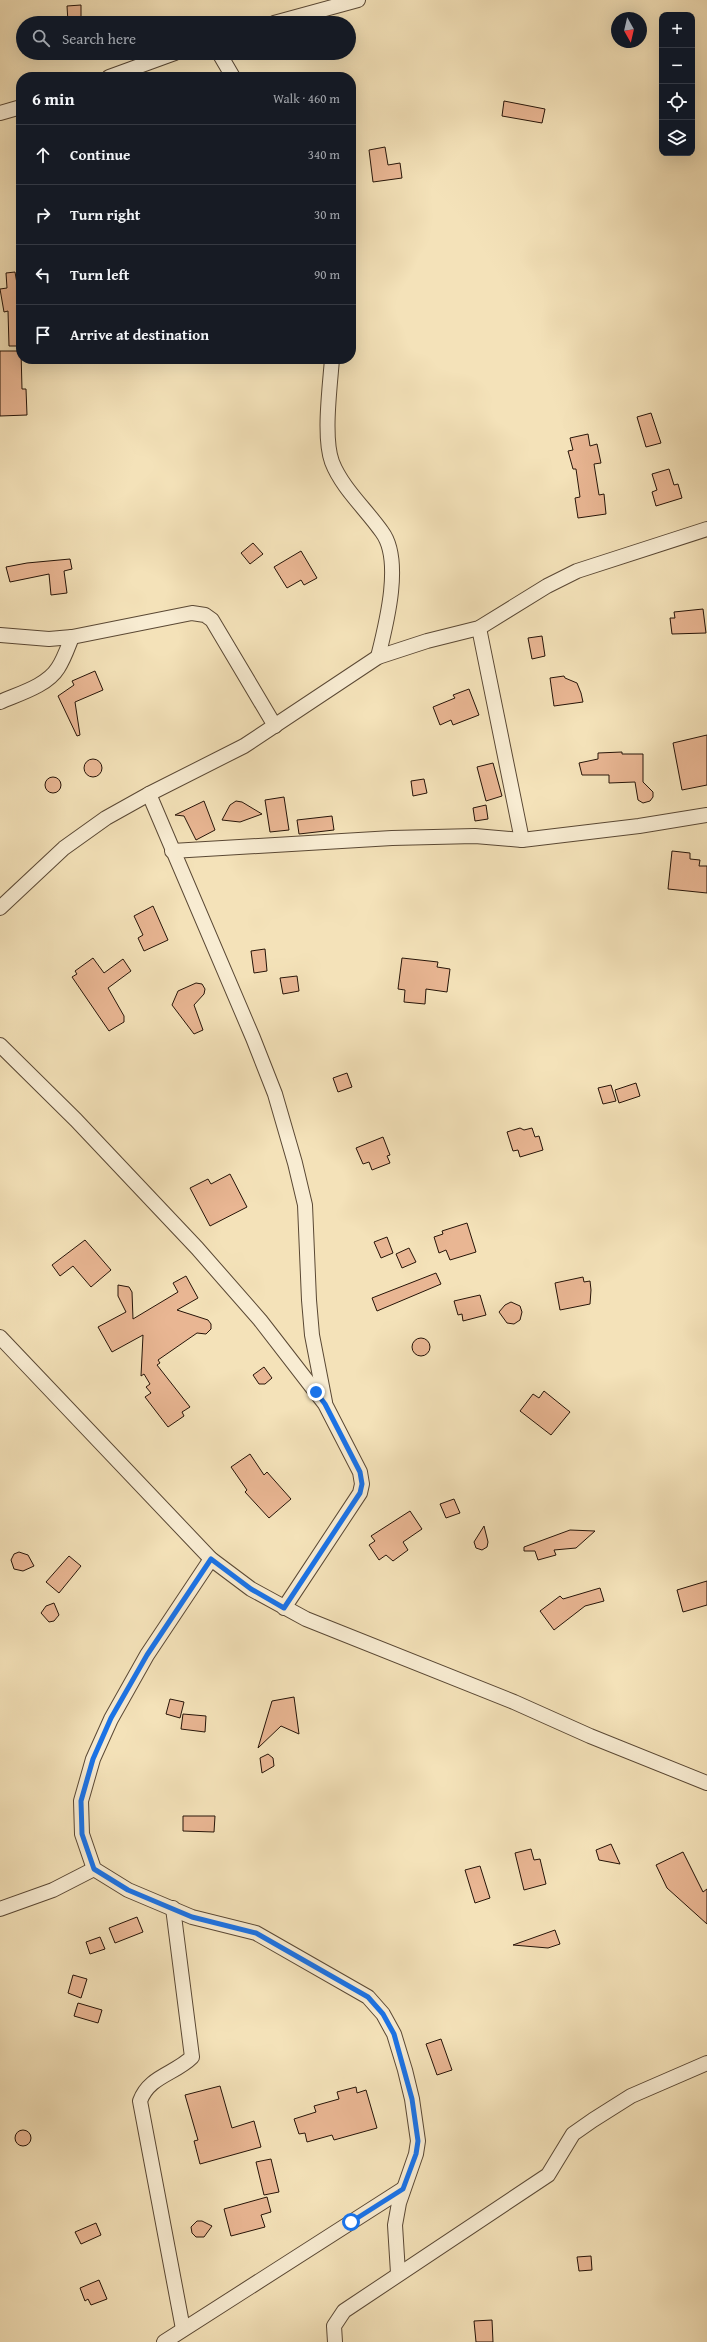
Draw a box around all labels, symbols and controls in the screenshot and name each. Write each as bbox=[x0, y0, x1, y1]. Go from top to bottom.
north arrow bbox=[611, 12, 647, 48]
map controls bbox=[659, 12, 695, 156]
button: + bbox=[659, 12, 695, 48]
search box bbox=[16, 16, 356, 60]
icon: search bbox=[30, 27, 52, 49]
text: Search here bbox=[62, 28, 136, 49]
button: − bbox=[659, 48, 695, 84]
button: locate bbox=[659, 84, 695, 120]
text: 6 min bbox=[32, 86, 74, 111]
text: Walk · 460 m bbox=[273, 89, 340, 108]
button: layers bbox=[659, 120, 695, 156]
icon: ahead bbox=[32, 144, 54, 166]
text: Continue bbox=[70, 144, 131, 165]
text: 340 m bbox=[308, 145, 340, 164]
icon: right bbox=[32, 204, 54, 226]
text: Turn right bbox=[70, 204, 141, 225]
text: 30 m bbox=[314, 205, 340, 224]
icon: left bbox=[32, 264, 54, 286]
text: Turn left bbox=[70, 264, 129, 285]
text: 90 m bbox=[314, 265, 340, 284]
icon: arrive bbox=[32, 324, 54, 346]
text: Arrive at destination bbox=[70, 324, 209, 345]
route end bbox=[307, 1383, 325, 1401]
route start bbox=[342, 2213, 360, 2231]

